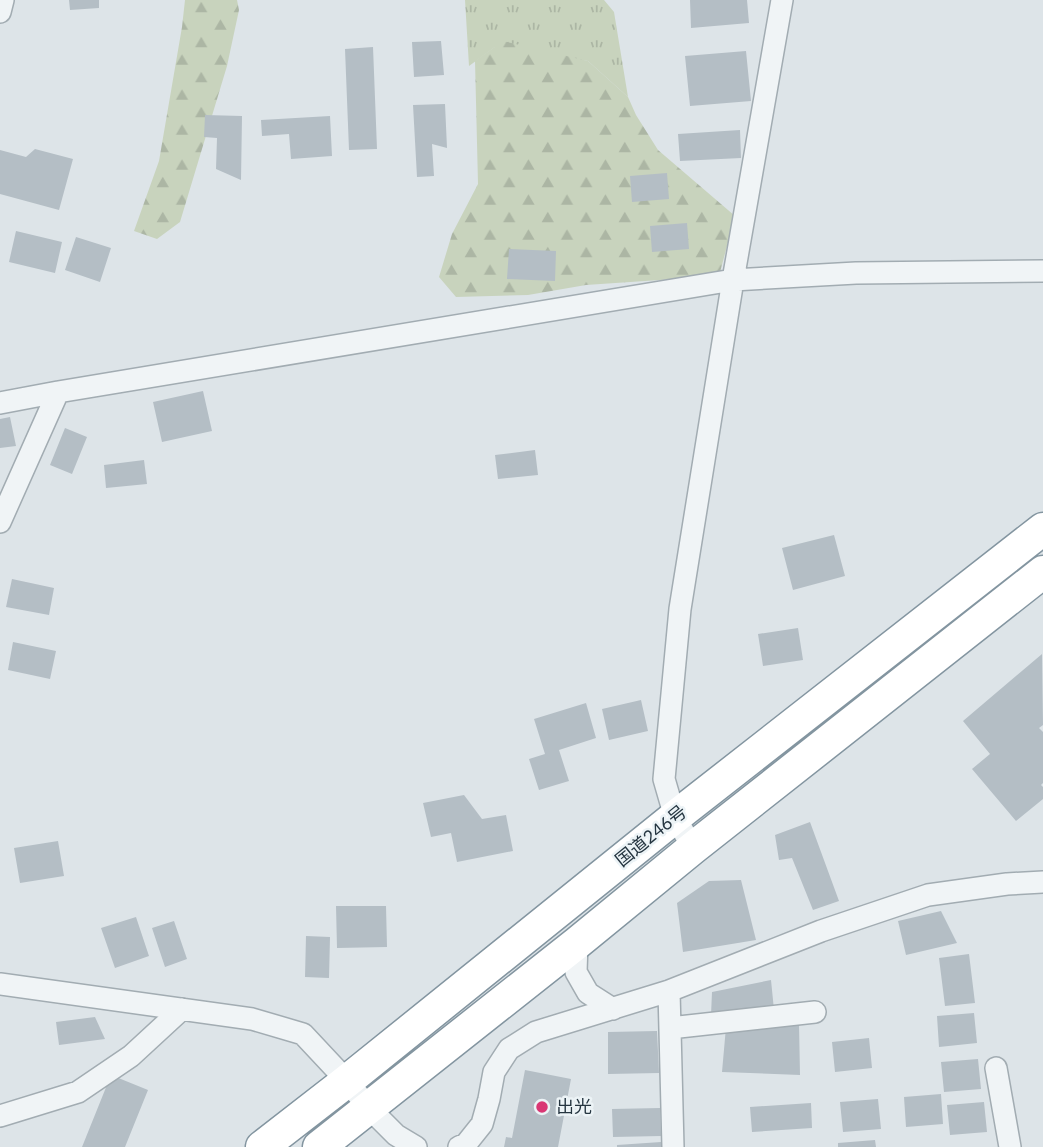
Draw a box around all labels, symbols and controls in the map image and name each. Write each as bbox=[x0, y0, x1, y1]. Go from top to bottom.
street label: 国道246号 bbox=[610, 800, 690, 871]
place label: 出光 bbox=[556, 1095, 592, 1117]
marker: 出光 bbox=[534, 1099, 550, 1115]

